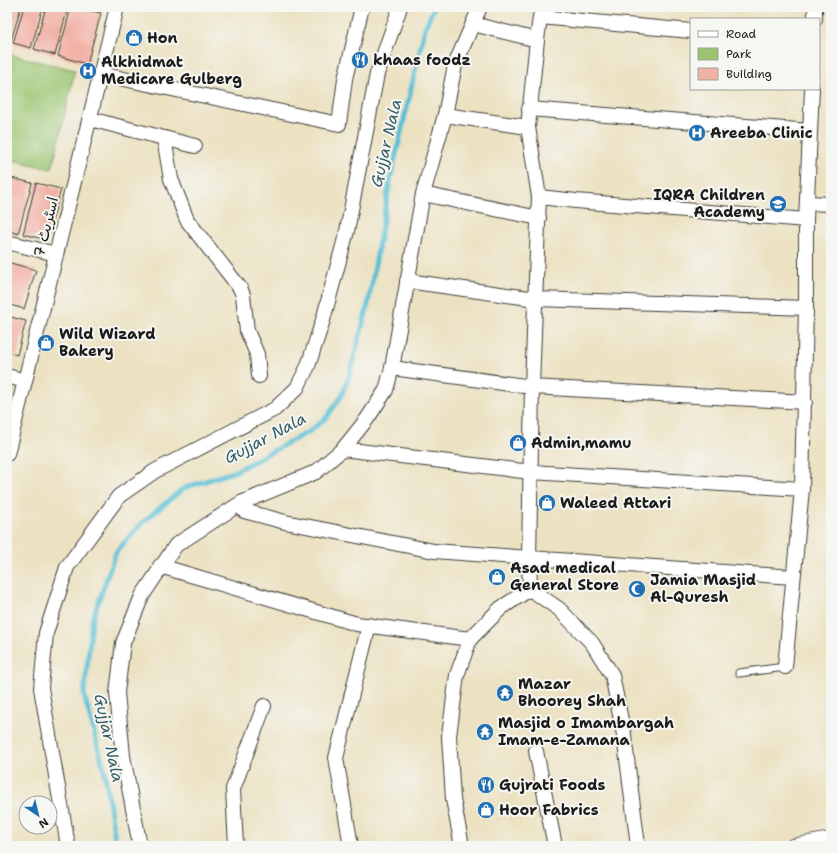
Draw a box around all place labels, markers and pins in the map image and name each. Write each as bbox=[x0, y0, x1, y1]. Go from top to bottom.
shop icon: Hon bbox=[124, 28, 144, 48]
place label: Hon bbox=[147, 28, 177, 48]
restaurant icon: khaas foodz bbox=[350, 50, 370, 70]
place label: khaas foodz bbox=[373, 50, 471, 70]
place label: Alkhidmat Medicare Gulberg bbox=[101, 52, 242, 89]
hospital icon: Alkhidmat Medicare Gulberg bbox=[78, 61, 98, 81]
hospital icon: Areeba Clinic bbox=[687, 123, 707, 143]
place label: Areeba Clinic bbox=[710, 123, 813, 143]
place label: IQRA Children Academy bbox=[653, 185, 765, 222]
school or university icon: IQRA Children Academy bbox=[768, 194, 788, 214]
place label: Wild Wizard Bakery bbox=[59, 324, 156, 361]
shop icon: Wild Wizard Bakery bbox=[36, 333, 56, 353]
shop icon: Admin,mamu bbox=[508, 433, 528, 453]
place label: Admin,mamu bbox=[531, 433, 632, 453]
shop icon: Waleed Attari bbox=[537, 493, 557, 513]
place label: Waleed Attari bbox=[560, 493, 671, 513]
place label: Asad medical General Store bbox=[510, 558, 619, 595]
shop icon: Asad medical General Store bbox=[487, 567, 507, 587]
place label: Jamia Masjid Al-Quresh bbox=[650, 570, 756, 607]
mosque icon: Jamia Masjid Al-Quresh bbox=[627, 579, 647, 599]
place label: Mazar Bhoorey Shah bbox=[518, 674, 626, 711]
temple icon: Mazar Bhoorey Shah bbox=[495, 683, 515, 703]
place label: Masjid o Imambargah Imam-e-Zamana bbox=[498, 713, 674, 750]
temple icon: Masjid o Imambargah Imam-e-Zamana bbox=[475, 722, 495, 742]
restaurant icon: Gujrati Foods bbox=[476, 775, 496, 795]
place label: Gujrati Foods bbox=[499, 775, 606, 795]
shop icon: Hoor Fabrics bbox=[476, 800, 496, 820]
place label: Hoor Fabrics bbox=[499, 800, 599, 820]

